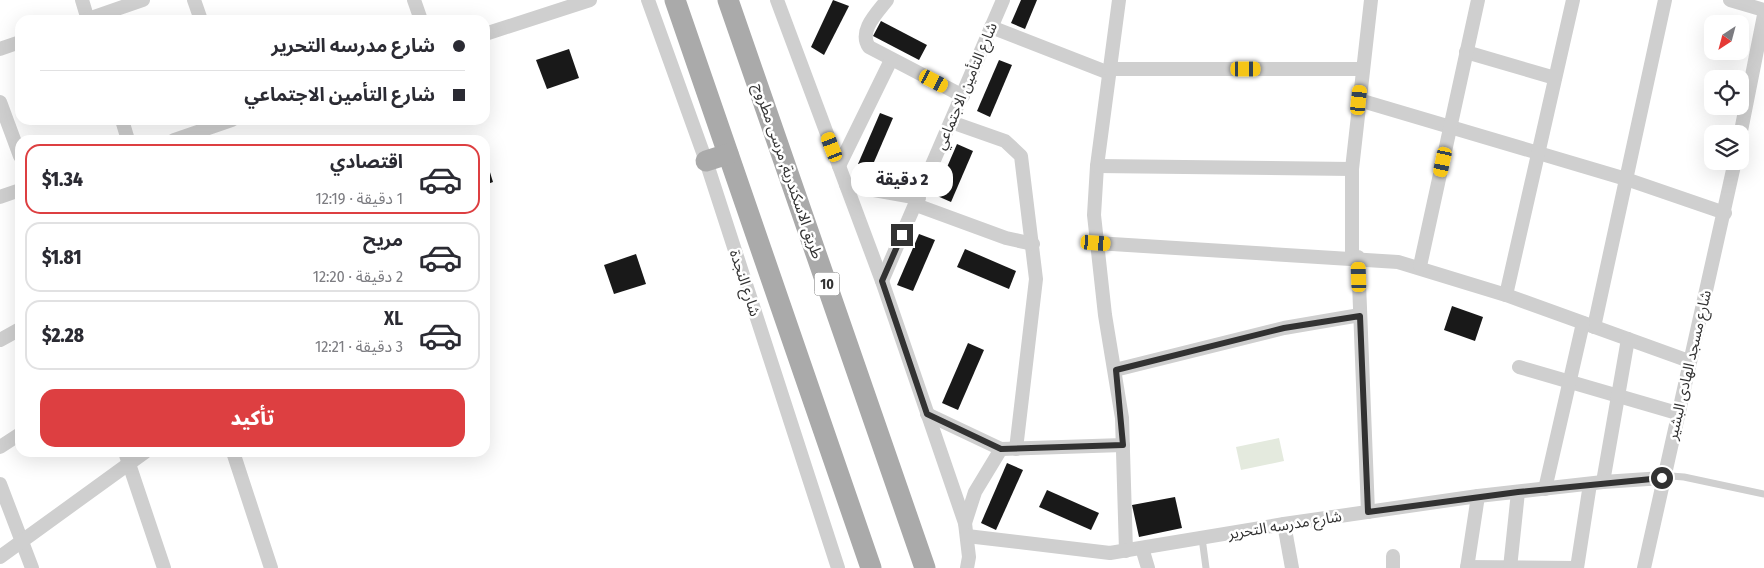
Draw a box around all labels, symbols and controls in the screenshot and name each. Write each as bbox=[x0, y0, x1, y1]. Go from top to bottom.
north arrow bbox=[1704, 15, 1749, 60]
map controls bbox=[1704, 15, 1749, 170]
street label: شارع التأمين الاجتماعي bbox=[931, 19, 1004, 153]
text: شارع مدرسه التحرير bbox=[271, 34, 435, 57]
car bbox=[1231, 62, 1261, 77]
car bbox=[917, 68, 950, 94]
button: locate bbox=[1704, 70, 1749, 115]
street label: طريق الاسكندرية, مرسى مطروح bbox=[747, 81, 827, 262]
text: شارع التأمين الاجتماعي bbox=[244, 83, 435, 106]
car bbox=[1349, 84, 1368, 116]
button: layers bbox=[1704, 125, 1749, 170]
car bbox=[819, 130, 844, 164]
car bbox=[1432, 146, 1453, 178]
text: اقتصادي bbox=[330, 150, 403, 173]
icon: car bbox=[418, 157, 463, 202]
callout: 2 دقيقة bbox=[851, 162, 953, 198]
text: $1.34 bbox=[42, 168, 83, 191]
text: 2 دقيقة bbox=[876, 170, 928, 189]
text: 1 دقيقة · 12:19 bbox=[316, 189, 403, 208]
route end bbox=[891, 224, 913, 246]
text: مريح bbox=[363, 228, 403, 251]
car bbox=[1080, 234, 1111, 252]
icon: car bbox=[418, 235, 463, 280]
text: $1.81 bbox=[42, 246, 81, 269]
street label: شارع النجدة bbox=[723, 247, 764, 320]
car bbox=[1350, 262, 1367, 292]
text: 2 دقيقة · 12:20 bbox=[313, 267, 403, 286]
road number: 10 bbox=[814, 272, 840, 296]
street label: شارع مسجد الهادى البشير bbox=[1663, 288, 1718, 443]
text: XL bbox=[384, 307, 403, 330]
icon: car bbox=[418, 313, 463, 358]
text: $2.28 bbox=[42, 324, 84, 347]
text: 3 دقيقة · 12:21 bbox=[315, 337, 403, 356]
button: تأكيد bbox=[40, 389, 465, 447]
route start bbox=[1651, 467, 1673, 489]
street label: شارع مدرسه التحرير bbox=[1226, 507, 1344, 546]

